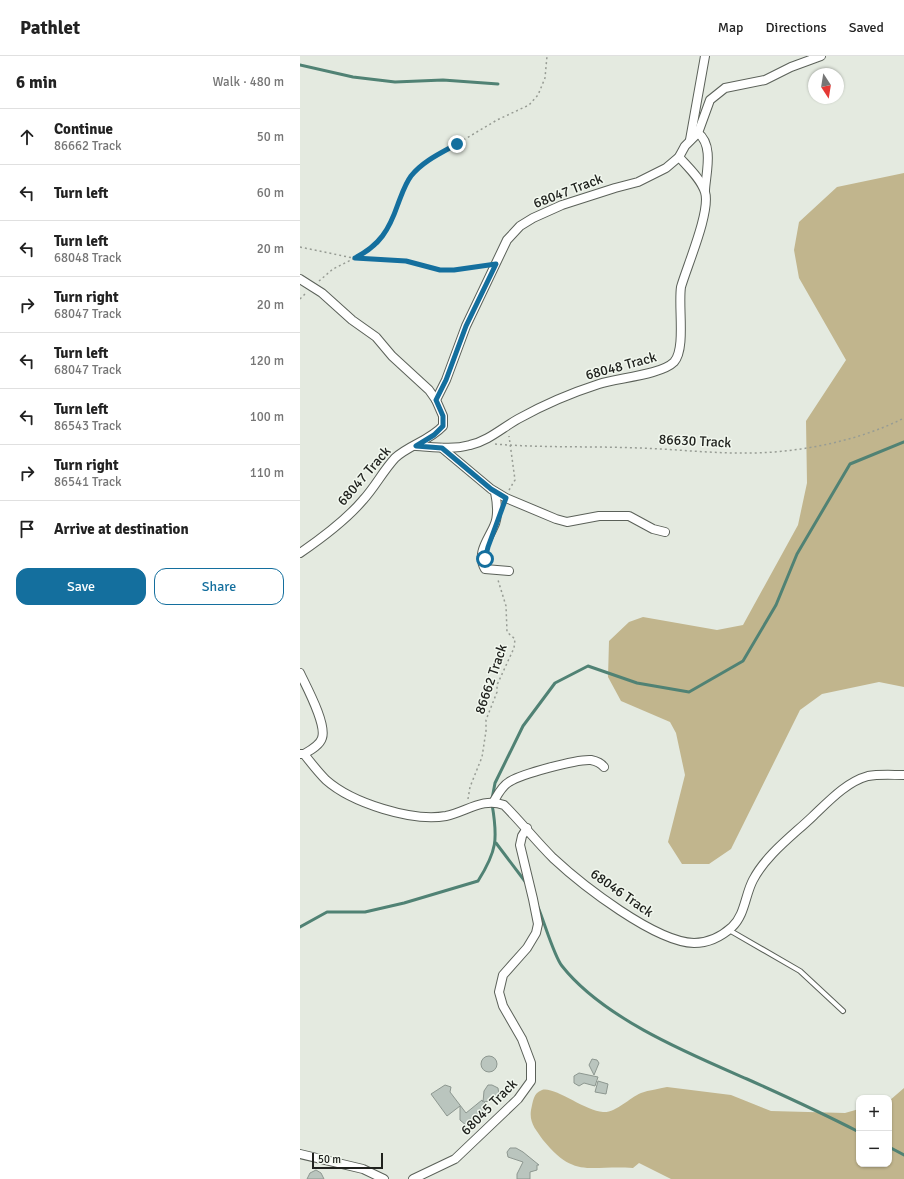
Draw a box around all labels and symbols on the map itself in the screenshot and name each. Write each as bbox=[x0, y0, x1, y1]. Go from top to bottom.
north arrow bbox=[808, 68, 844, 104]
route end bbox=[448, 135, 466, 153]
street label: 68047 Track bbox=[531, 170, 605, 212]
street label: 68048 Track bbox=[584, 348, 658, 384]
street label: 86630 Track bbox=[658, 431, 732, 451]
street label: 68047 Track bbox=[334, 443, 394, 509]
route start bbox=[476, 550, 494, 568]
street label: 86662 Track bbox=[471, 642, 511, 716]
street label: 68046 Track bbox=[587, 865, 657, 921]
street label: 68045 Track bbox=[457, 1075, 521, 1139]
scale bar bbox=[312, 1151, 383, 1170]

